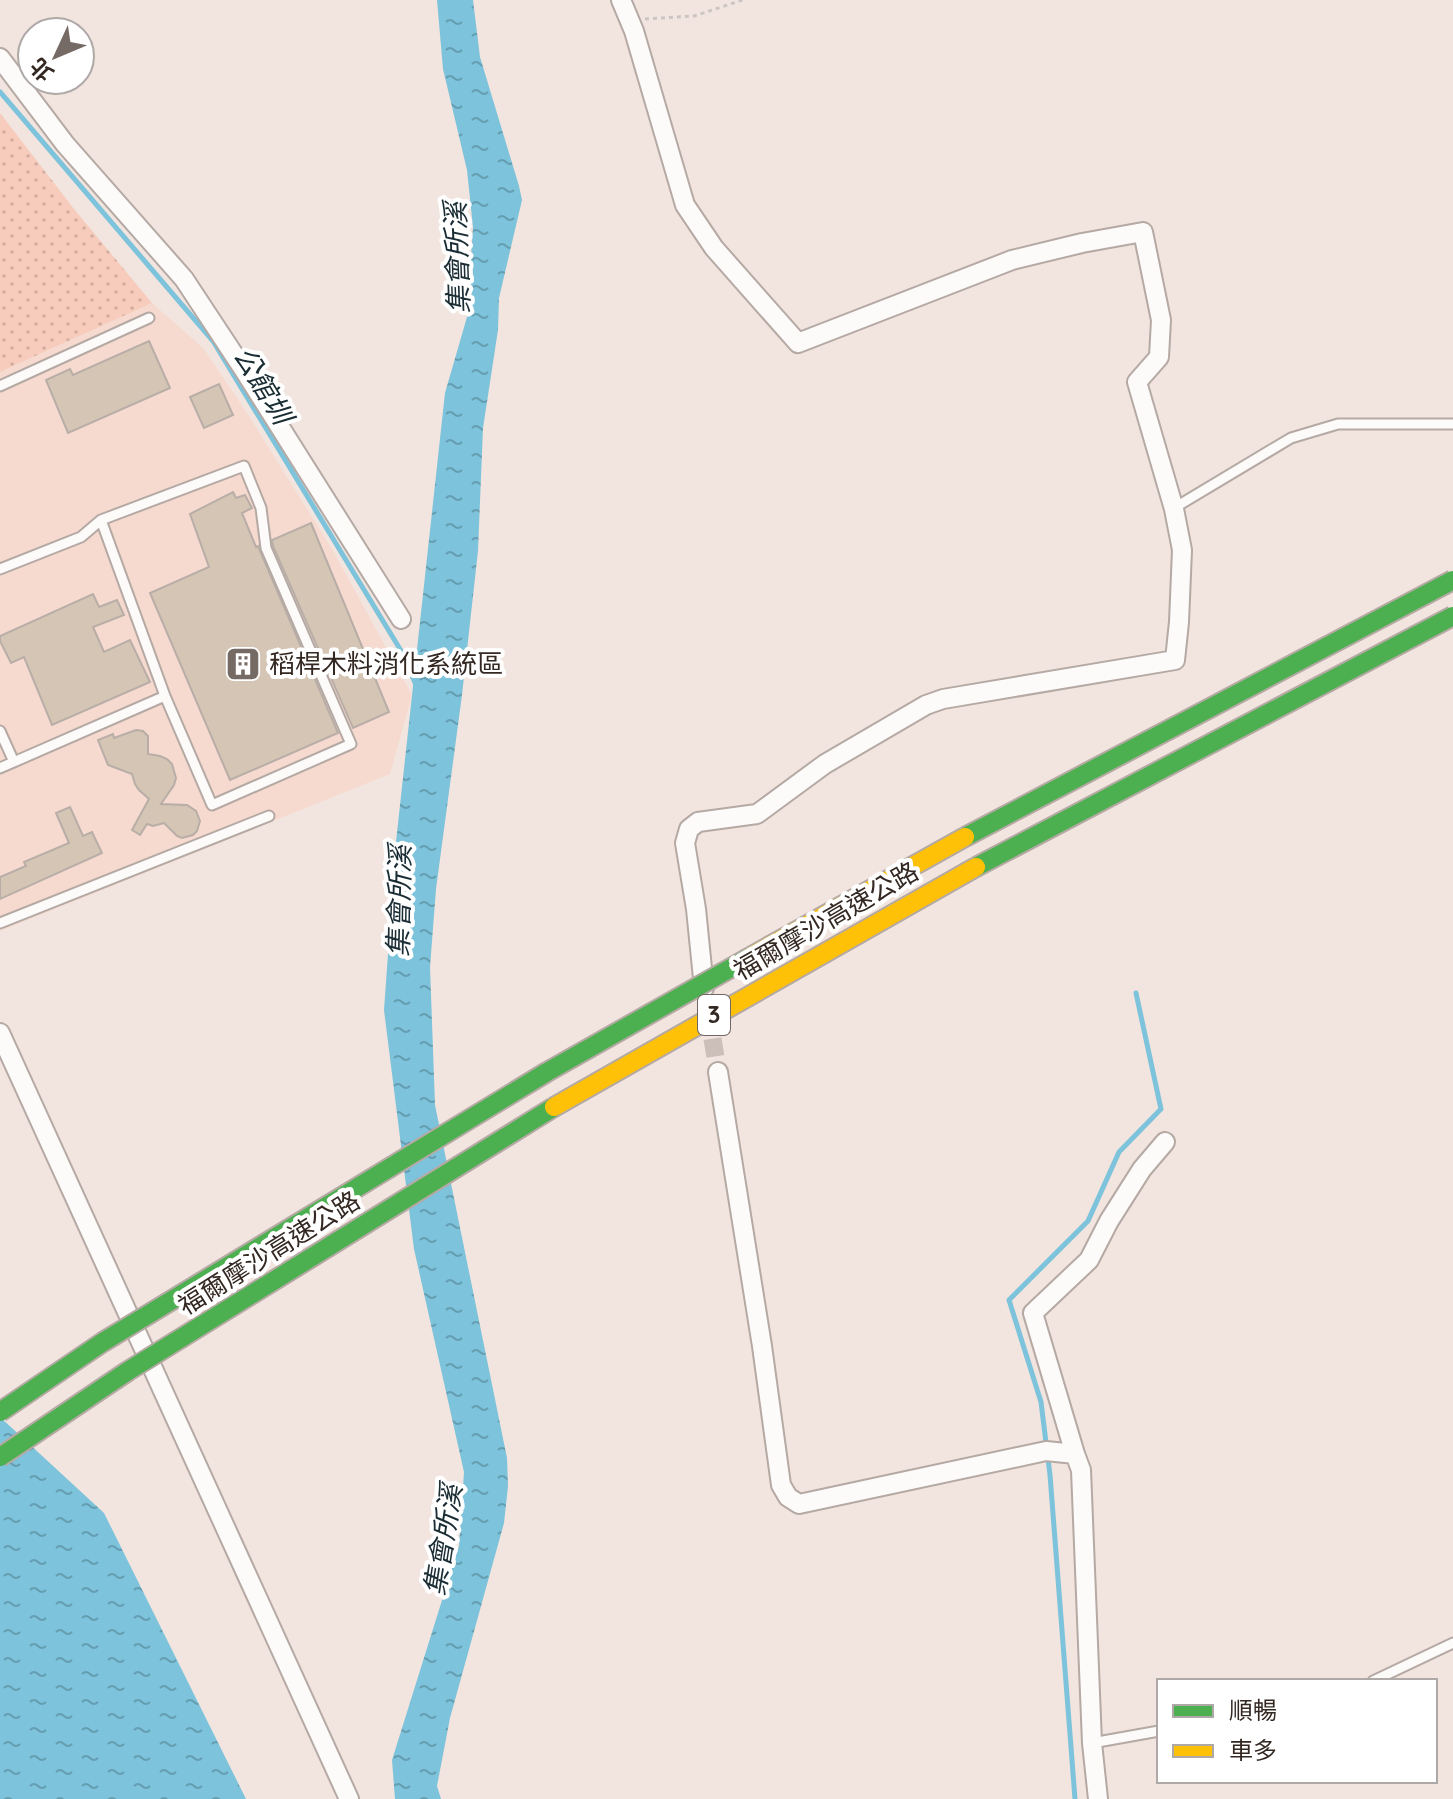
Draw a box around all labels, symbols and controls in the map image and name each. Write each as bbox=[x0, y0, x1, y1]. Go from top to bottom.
north arrow bbox=[16, 16, 96, 96]
text: 北 bbox=[24, 52, 59, 88]
water label: 集會所溪 bbox=[437, 197, 476, 315]
water label: 公館圳 bbox=[227, 340, 302, 433]
building icon: 稻桿木料消化系統區 bbox=[224, 645, 262, 683]
place label: 稻桿木料消化系統區 bbox=[269, 647, 503, 680]
water label: 集會所溪 bbox=[380, 841, 417, 957]
street label: 福爾摩沙高速公路 bbox=[727, 854, 924, 987]
road number: 3 bbox=[698, 995, 730, 1035]
street label: 福爾摩沙高速公路 bbox=[172, 1183, 366, 1322]
water label: 集會所溪 bbox=[416, 1478, 469, 1598]
legend bbox=[1157, 1679, 1437, 1783]
text: 順暢 bbox=[1229, 1695, 1277, 1725]
text: 車多 bbox=[1229, 1735, 1277, 1765]

